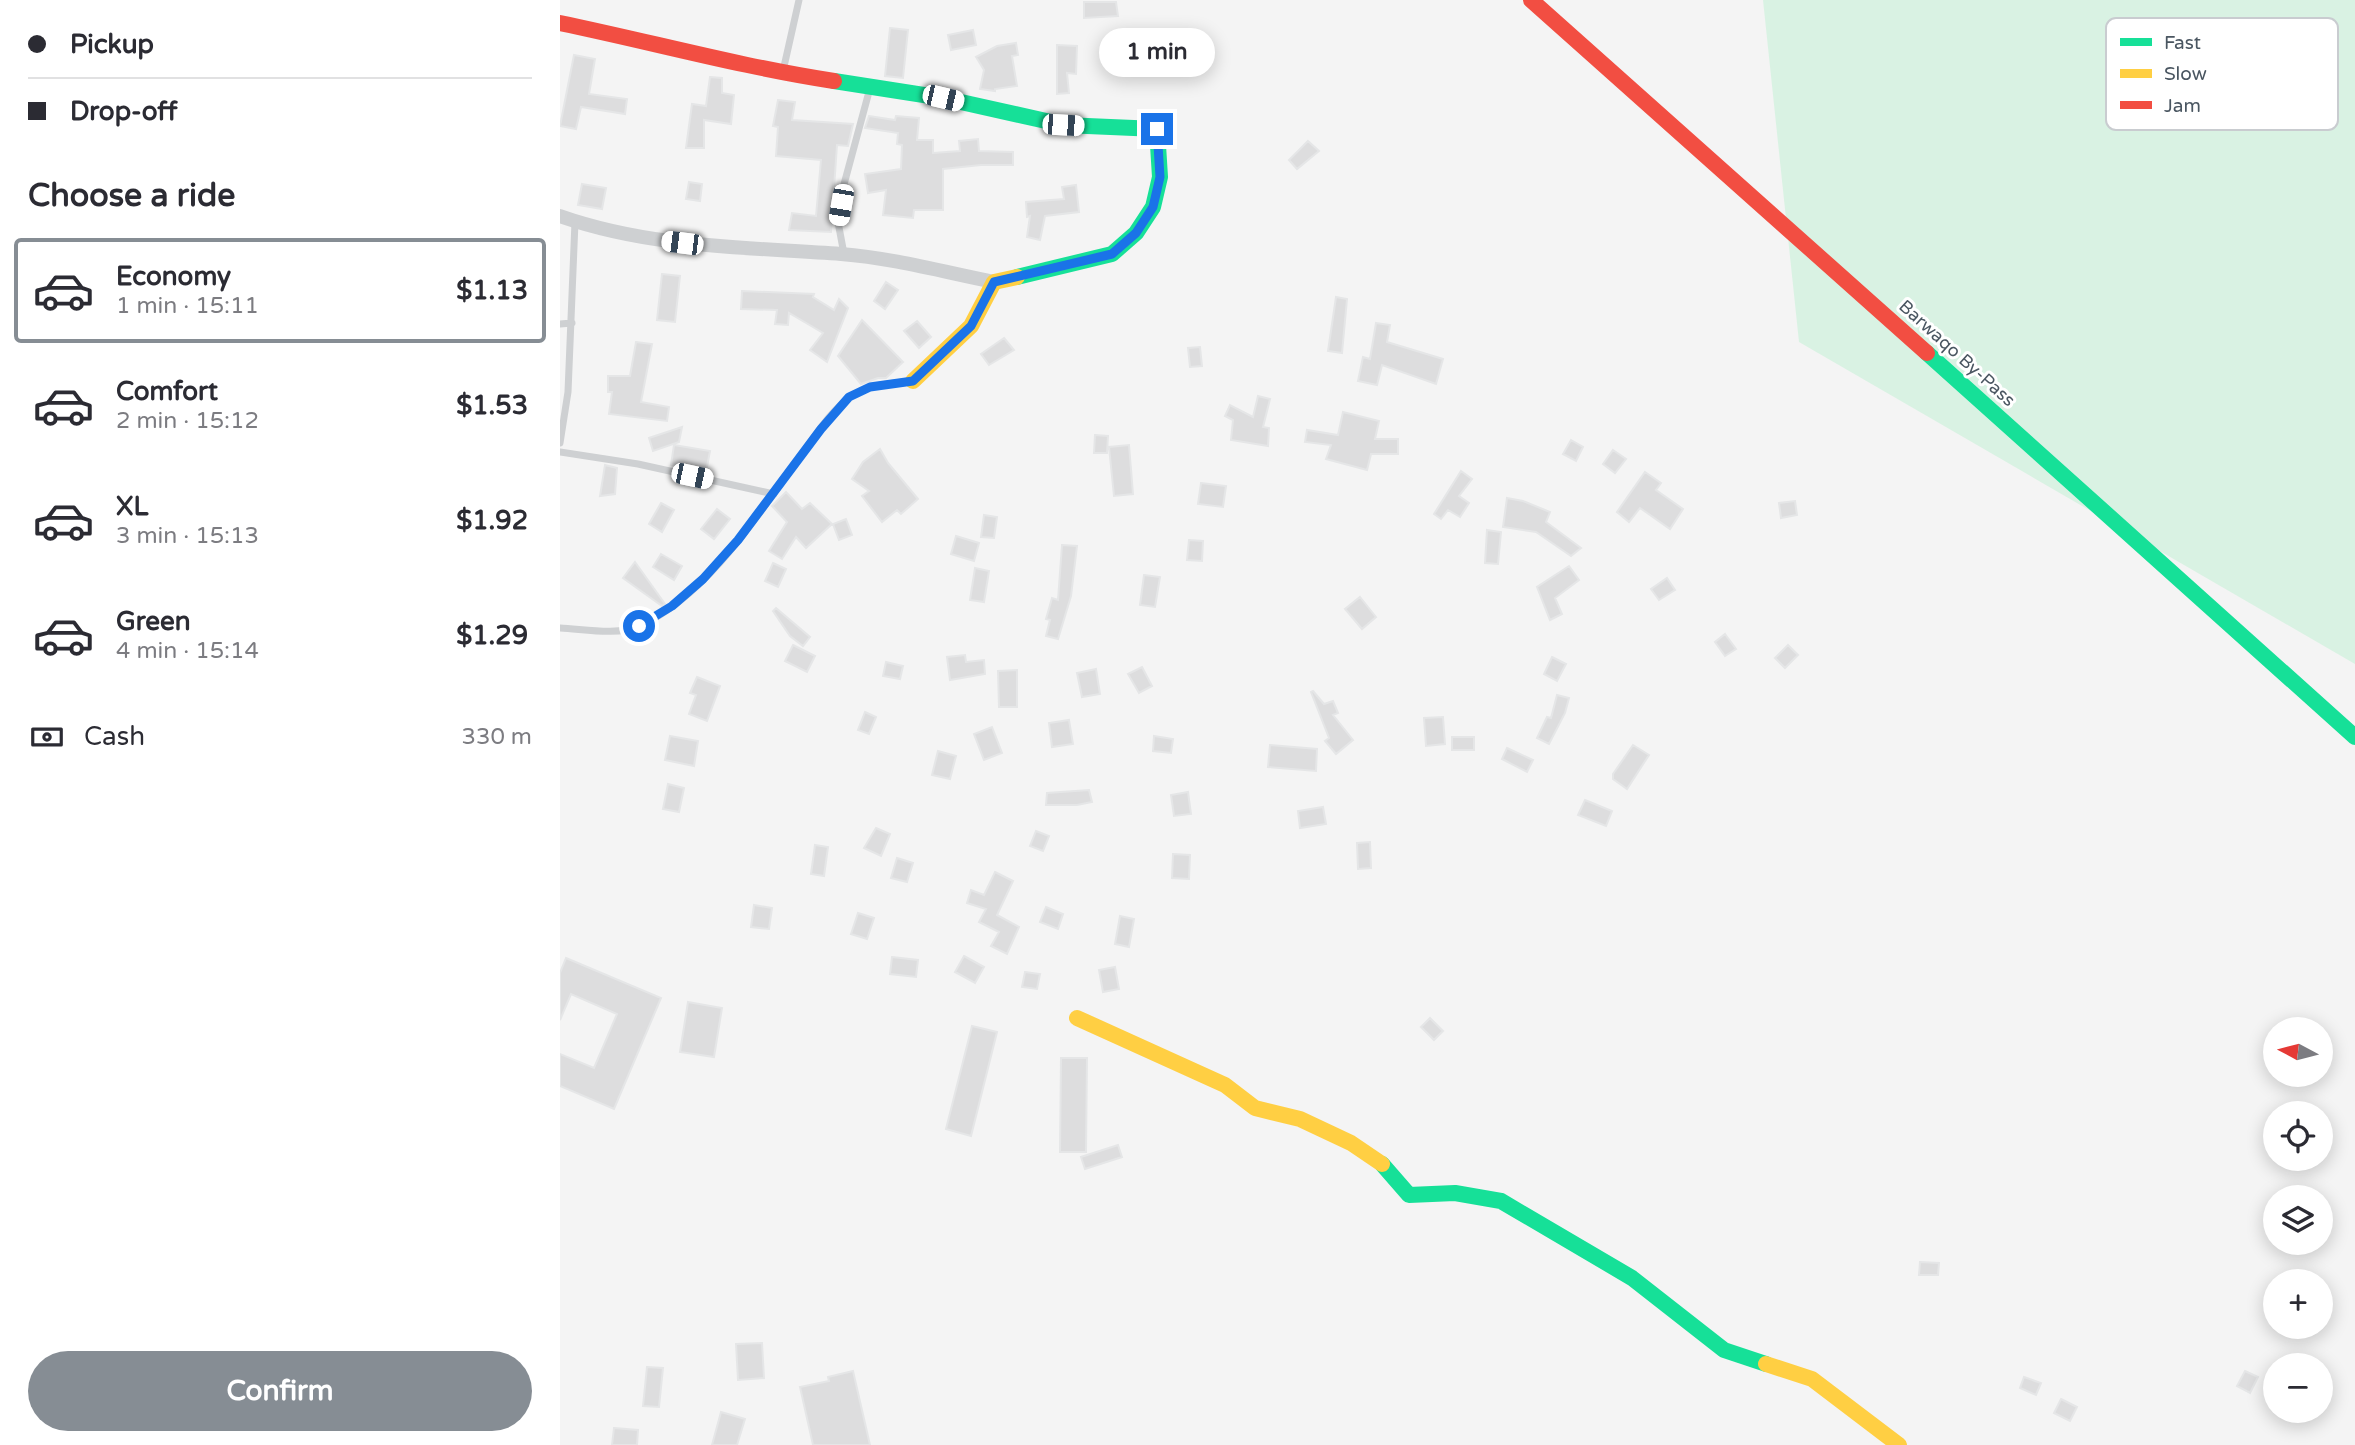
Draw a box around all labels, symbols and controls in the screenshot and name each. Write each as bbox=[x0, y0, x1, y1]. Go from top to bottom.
legend bbox=[2106, 18, 2338, 130]
callout: 1 min bbox=[1099, 27, 1215, 76]
text: Pickup bbox=[70, 29, 154, 60]
text: Fast bbox=[2164, 32, 2201, 54]
text: 1 min bbox=[1126, 38, 1188, 66]
text: Slow bbox=[2164, 63, 2207, 85]
car bbox=[921, 83, 966, 113]
text: Jam bbox=[2164, 95, 2201, 117]
text: Drop-off bbox=[70, 96, 177, 127]
car bbox=[1042, 113, 1085, 137]
route end bbox=[1141, 113, 1173, 145]
text: Choose a ride bbox=[28, 177, 235, 215]
car bbox=[828, 182, 855, 228]
car bbox=[660, 230, 705, 256]
icon: car bbox=[32, 259, 95, 322]
text: Economy bbox=[116, 261, 231, 292]
text: $1.13 bbox=[456, 275, 528, 306]
text: 1 min · 15:11 bbox=[116, 292, 259, 320]
street label: Barwaqo By-Pass bbox=[1894, 295, 2020, 411]
icon: car bbox=[32, 374, 95, 437]
text: Comfort bbox=[116, 376, 218, 407]
text: $1.53 bbox=[456, 390, 528, 421]
text: 2 min · 15:12 bbox=[116, 407, 259, 435]
car bbox=[670, 461, 715, 491]
icon: car bbox=[32, 489, 95, 552]
text: XL bbox=[116, 491, 148, 522]
text: $1.92 bbox=[456, 505, 528, 536]
text: 3 min · 15:13 bbox=[116, 522, 259, 550]
icon: car bbox=[32, 604, 95, 667]
text: Green bbox=[116, 606, 191, 637]
route start bbox=[623, 610, 655, 642]
text: $1.29 bbox=[456, 620, 528, 651]
text: 4 min · 15:14 bbox=[116, 637, 259, 665]
icon: cash bbox=[28, 718, 66, 756]
text: Cash bbox=[84, 721, 145, 752]
text: 330 m bbox=[462, 723, 532, 751]
north arrow bbox=[2263, 1017, 2333, 1087]
map controls bbox=[2263, 1017, 2333, 1423]
button: locate bbox=[2263, 1101, 2333, 1171]
button: layers bbox=[2263, 1185, 2333, 1255]
button: + bbox=[2263, 1269, 2333, 1339]
button: Confirm bbox=[28, 1351, 532, 1431]
button: − bbox=[2263, 1353, 2333, 1423]

